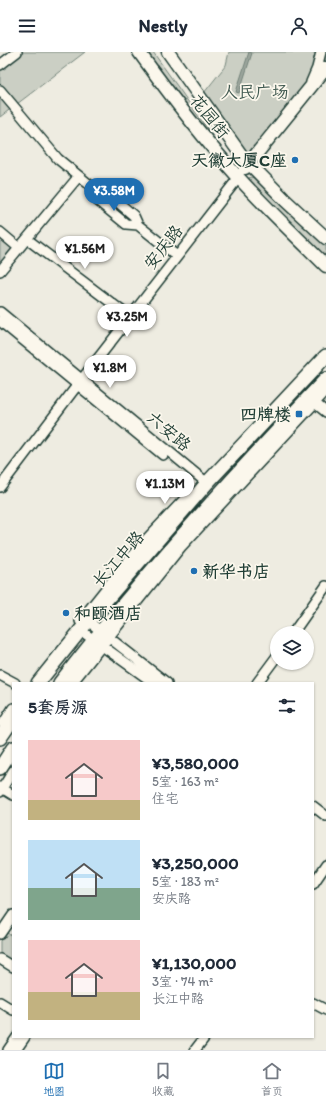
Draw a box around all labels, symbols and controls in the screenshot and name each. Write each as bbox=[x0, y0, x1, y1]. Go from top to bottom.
icon: menu bbox=[16, 15, 38, 37]
text: Nestly bbox=[138, 15, 188, 37]
icon: person bbox=[288, 15, 310, 37]
park label: 人民广场 bbox=[221, 82, 289, 102]
street label: 花园街 bbox=[186, 90, 234, 142]
place label: 天徽大厦C座 bbox=[191, 150, 287, 170]
marker: 天徽大厦C座 bbox=[290, 155, 300, 165]
pin: ¥3.58M bbox=[81, 178, 147, 212]
text: ¥3.58M bbox=[93, 183, 135, 198]
street label: 安庆路 bbox=[139, 221, 187, 273]
pin: ¥1.56M bbox=[52, 236, 118, 270]
text: ¥1.56M bbox=[65, 241, 105, 256]
pin: ¥3.25M bbox=[94, 304, 160, 338]
text: ¥3.25M bbox=[106, 309, 148, 324]
pin: ¥1.8M bbox=[82, 355, 138, 389]
text: ¥1.8M bbox=[93, 360, 127, 375]
place label: 四牌楼 bbox=[240, 404, 291, 424]
street label: 六安路 bbox=[143, 407, 195, 455]
marker: 四牌楼 bbox=[294, 409, 304, 419]
pin: ¥1.13M bbox=[132, 471, 198, 505]
text: ¥1.13M bbox=[145, 476, 185, 491]
street label: 长江中路 bbox=[88, 527, 148, 591]
place label: 新华书店 bbox=[202, 561, 270, 581]
marker: 新华书店 bbox=[189, 566, 199, 576]
place label: 和颐酒店 bbox=[74, 603, 142, 623]
marker: 和颐酒店 bbox=[61, 608, 71, 618]
map controls bbox=[270, 626, 314, 670]
button: layers bbox=[270, 626, 314, 670]
icon: filters bbox=[276, 695, 298, 717]
text: 5套房源 bbox=[28, 697, 88, 717]
text: ¥3,580,000 bbox=[152, 753, 239, 773]
icon: home bbox=[60, 756, 108, 804]
text: 5室 · 163 m² bbox=[152, 774, 219, 789]
text: 住宅 bbox=[152, 791, 178, 806]
text: ¥3,250,000 bbox=[152, 853, 239, 873]
icon: home bbox=[60, 856, 108, 904]
text: 5室 · 183 m² bbox=[152, 874, 219, 889]
text: 安庆路 bbox=[152, 891, 191, 906]
text: ¥1,130,000 bbox=[152, 953, 237, 973]
icon: home bbox=[60, 956, 108, 1004]
text: 3室 · 74 m² bbox=[152, 974, 213, 989]
text: 长江中路 bbox=[152, 991, 204, 1006]
tab: 地图 bbox=[43, 1060, 65, 1098]
tab: 收藏 bbox=[152, 1060, 174, 1098]
tab: 首页 bbox=[261, 1060, 283, 1098]

